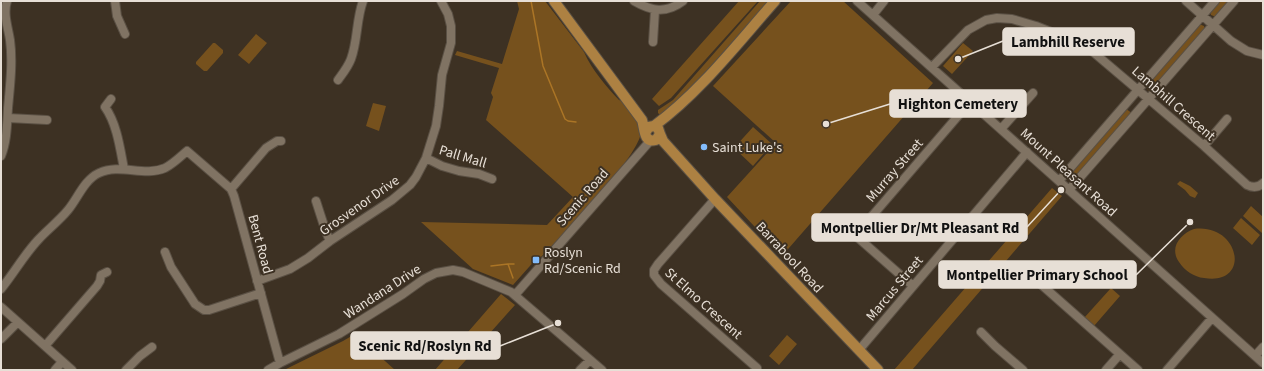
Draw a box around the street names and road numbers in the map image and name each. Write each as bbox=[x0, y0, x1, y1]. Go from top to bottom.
street label: Lambhill Crescent bbox=[1127, 62, 1220, 146]
street label: Mount Pleasant Road bbox=[1016, 124, 1121, 222]
street label: Murray Street bbox=[861, 134, 928, 207]
street label: Pall Mall bbox=[436, 140, 489, 174]
street label: Scenic Road bbox=[552, 164, 614, 231]
street label: Grosvenor Drive bbox=[316, 171, 404, 241]
street label: Bent Road bbox=[243, 212, 278, 276]
street label: Barrabool Road bbox=[751, 218, 828, 298]
street label: Marcus Street bbox=[861, 251, 928, 326]
street label: Wandana Drive bbox=[340, 259, 425, 324]
street label: St Elmo Crescent bbox=[660, 263, 747, 344]

